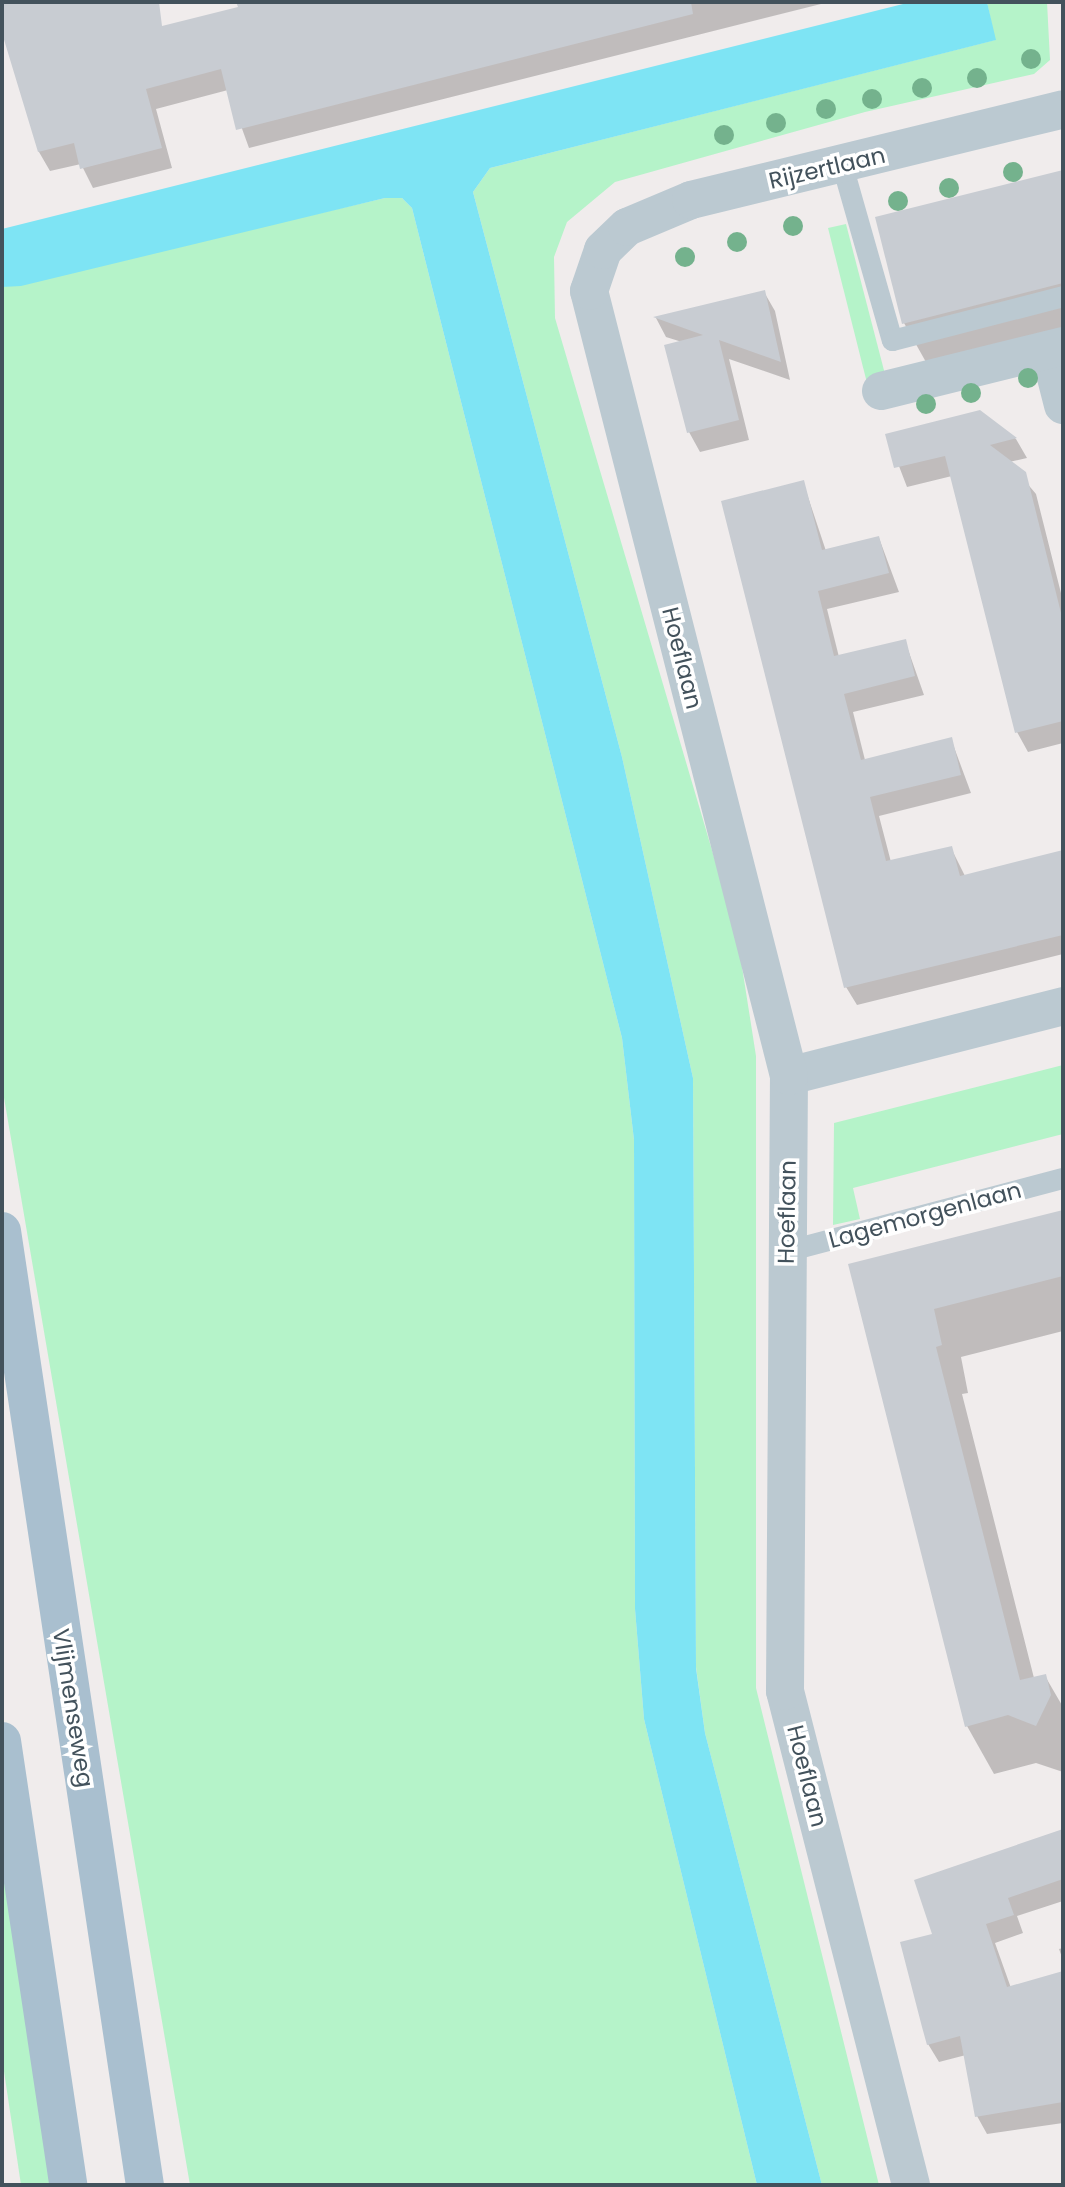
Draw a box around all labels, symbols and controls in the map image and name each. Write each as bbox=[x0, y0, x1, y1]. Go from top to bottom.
street label: Rijzertlaan bbox=[766, 141, 888, 195]
street label: Hoeflaan bbox=[656, 604, 708, 712]
street label: Hoeflaan bbox=[772, 1160, 802, 1264]
street label: Lagemorgenlaan bbox=[826, 1176, 1024, 1254]
street label: Vlijmenseweg bbox=[47, 1627, 99, 1789]
street label: Hoeflaan bbox=[781, 1722, 833, 1830]

